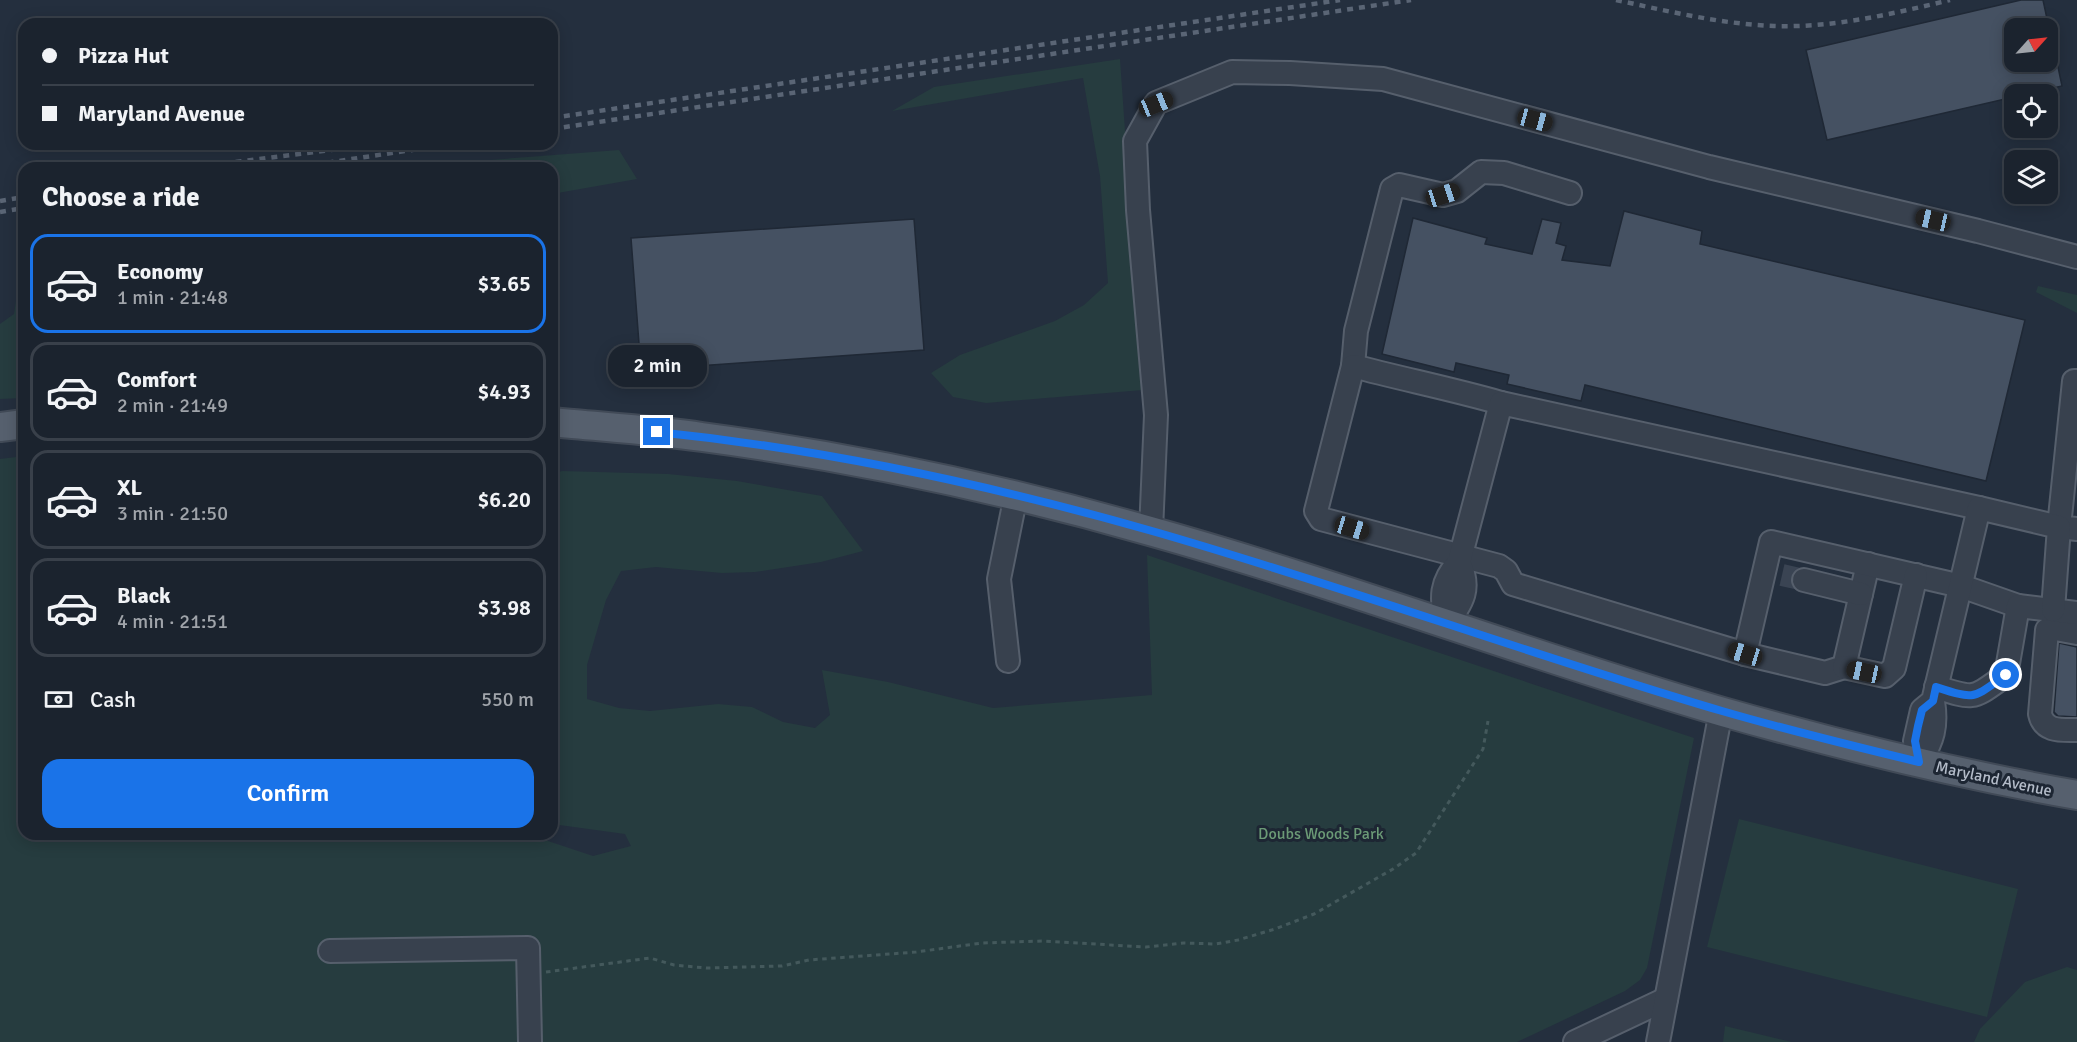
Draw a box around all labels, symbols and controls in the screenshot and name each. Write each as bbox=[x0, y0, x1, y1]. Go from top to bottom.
north arrow bbox=[2004, 18, 2058, 72]
map controls bbox=[2004, 18, 2058, 204]
text: Pizza Hut bbox=[78, 42, 169, 69]
button: locate bbox=[2004, 84, 2058, 138]
car bbox=[1136, 89, 1176, 119]
text: Maryland Avenue bbox=[78, 100, 245, 127]
car bbox=[1515, 107, 1555, 133]
button: layers bbox=[2004, 150, 2058, 204]
text: Choose a ride bbox=[42, 181, 200, 214]
car bbox=[1423, 181, 1463, 209]
car bbox=[1913, 207, 1953, 233]
icon: car bbox=[45, 257, 99, 311]
text: Economy bbox=[117, 258, 203, 285]
text: $3.65 bbox=[477, 270, 531, 297]
text: 1 min · 21:48 bbox=[117, 285, 228, 310]
callout: 2 min bbox=[608, 345, 706, 387]
text: 2 min bbox=[634, 353, 681, 378]
icon: car bbox=[45, 365, 99, 419]
text: Comfort bbox=[117, 366, 197, 393]
text: $4.93 bbox=[477, 378, 531, 405]
text: 2 min · 21:49 bbox=[117, 393, 228, 418]
route end bbox=[643, 418, 670, 445]
icon: car bbox=[45, 473, 99, 527]
text: XL bbox=[117, 474, 142, 501]
text: $6.20 bbox=[477, 486, 531, 513]
text: 3 min · 21:50 bbox=[117, 501, 228, 526]
car bbox=[1332, 514, 1372, 542]
icon: car bbox=[45, 581, 99, 635]
text: Black bbox=[117, 582, 171, 609]
text: $3.98 bbox=[477, 594, 531, 621]
text: 4 min · 21:51 bbox=[117, 609, 228, 634]
car bbox=[1725, 640, 1765, 668]
car bbox=[1845, 659, 1883, 685]
route start bbox=[1992, 661, 2019, 688]
icon: cash bbox=[42, 683, 75, 716]
text: Cash bbox=[90, 686, 136, 713]
text: 550 m bbox=[481, 687, 534, 712]
street label: Maryland Avenue bbox=[1934, 757, 2054, 801]
button: Confirm bbox=[42, 759, 534, 828]
park label: Doubs Woods Park bbox=[1258, 824, 1384, 844]

